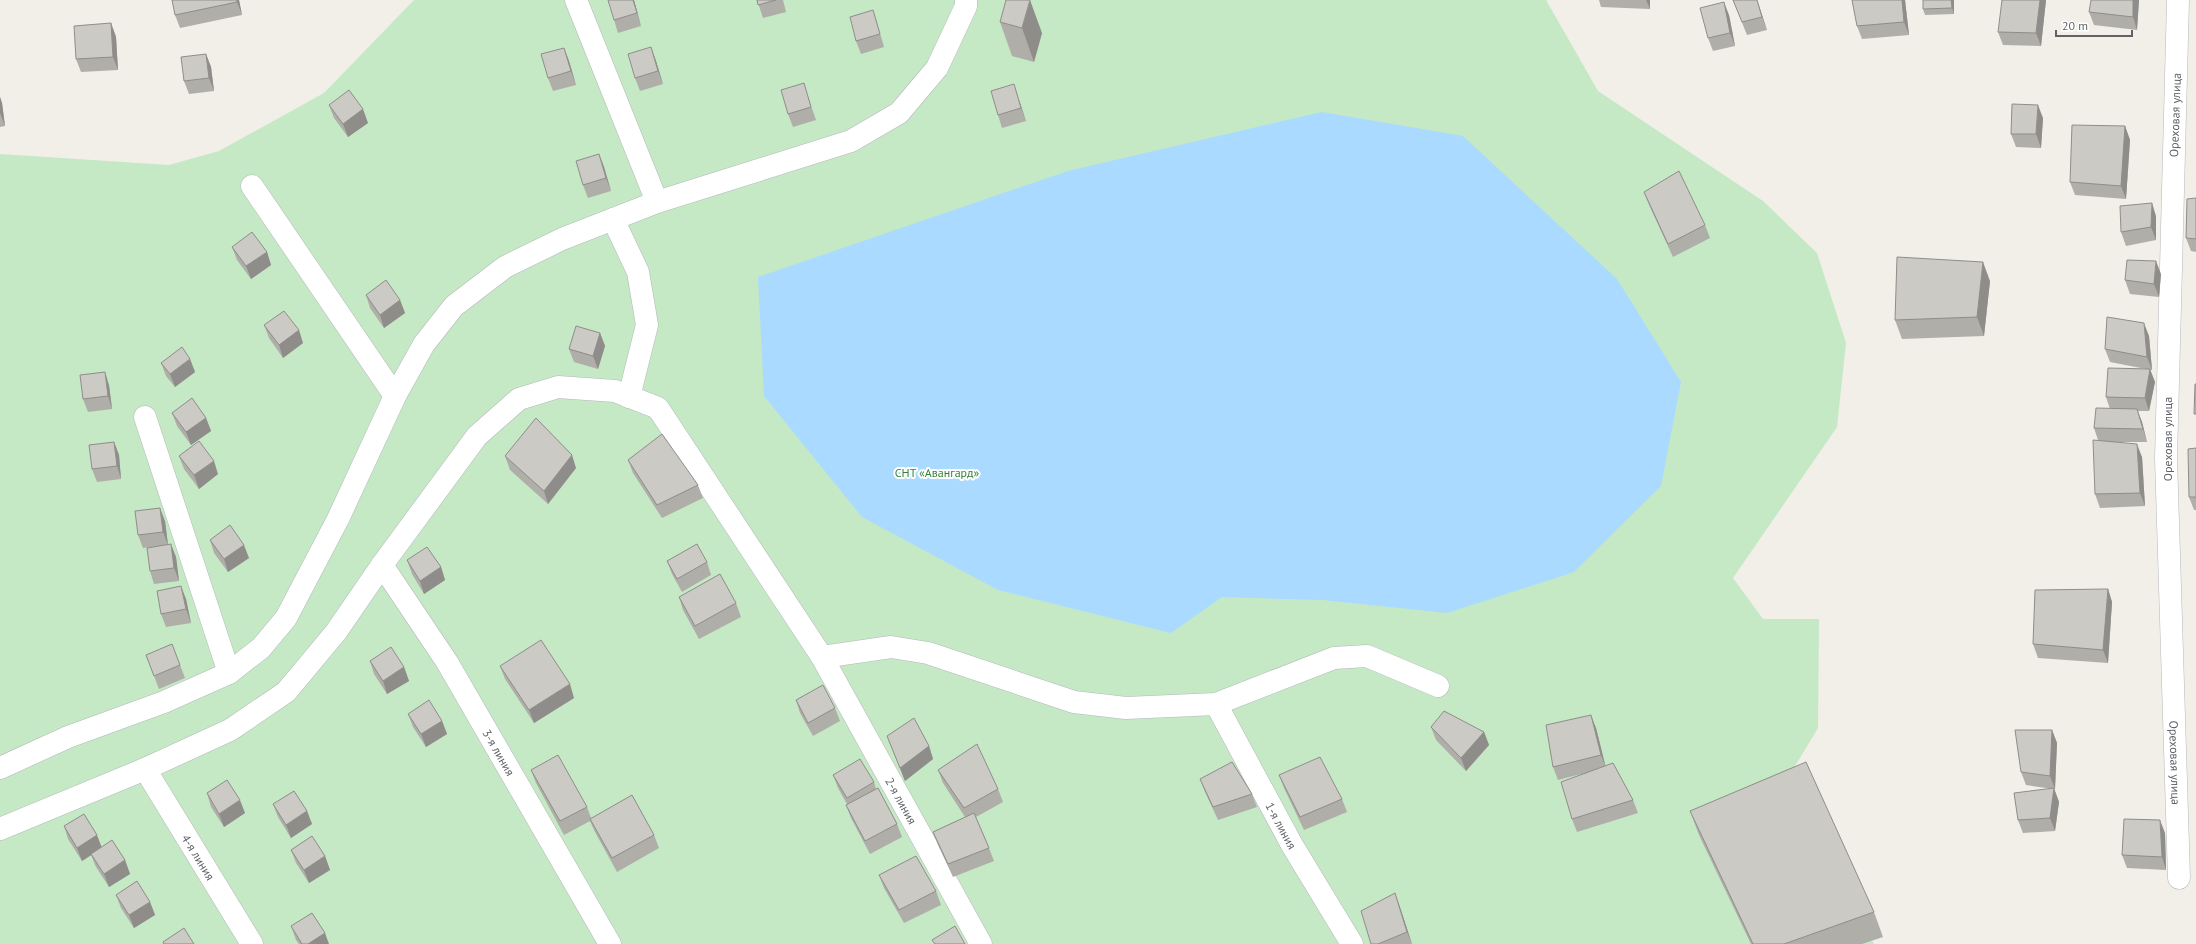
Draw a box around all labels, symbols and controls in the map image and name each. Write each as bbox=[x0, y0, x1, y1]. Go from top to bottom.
scale bar bbox=[2056, 12, 2132, 38]
text: 20 m bbox=[2062, 18, 2088, 33]
street label: Ореховая улица bbox=[2166, 73, 2184, 157]
street label: Ореховая улица bbox=[2160, 397, 2175, 481]
park label: СНТ «Авангард» bbox=[895, 465, 980, 480]
street label: Ореховая улица bbox=[2167, 720, 2184, 805]
street label: 3-я линия bbox=[480, 726, 518, 778]
street label: 2-я линия bbox=[883, 774, 920, 826]
street label: 1-я линия bbox=[1263, 799, 1300, 852]
street label: 4-я линия bbox=[179, 831, 218, 883]

